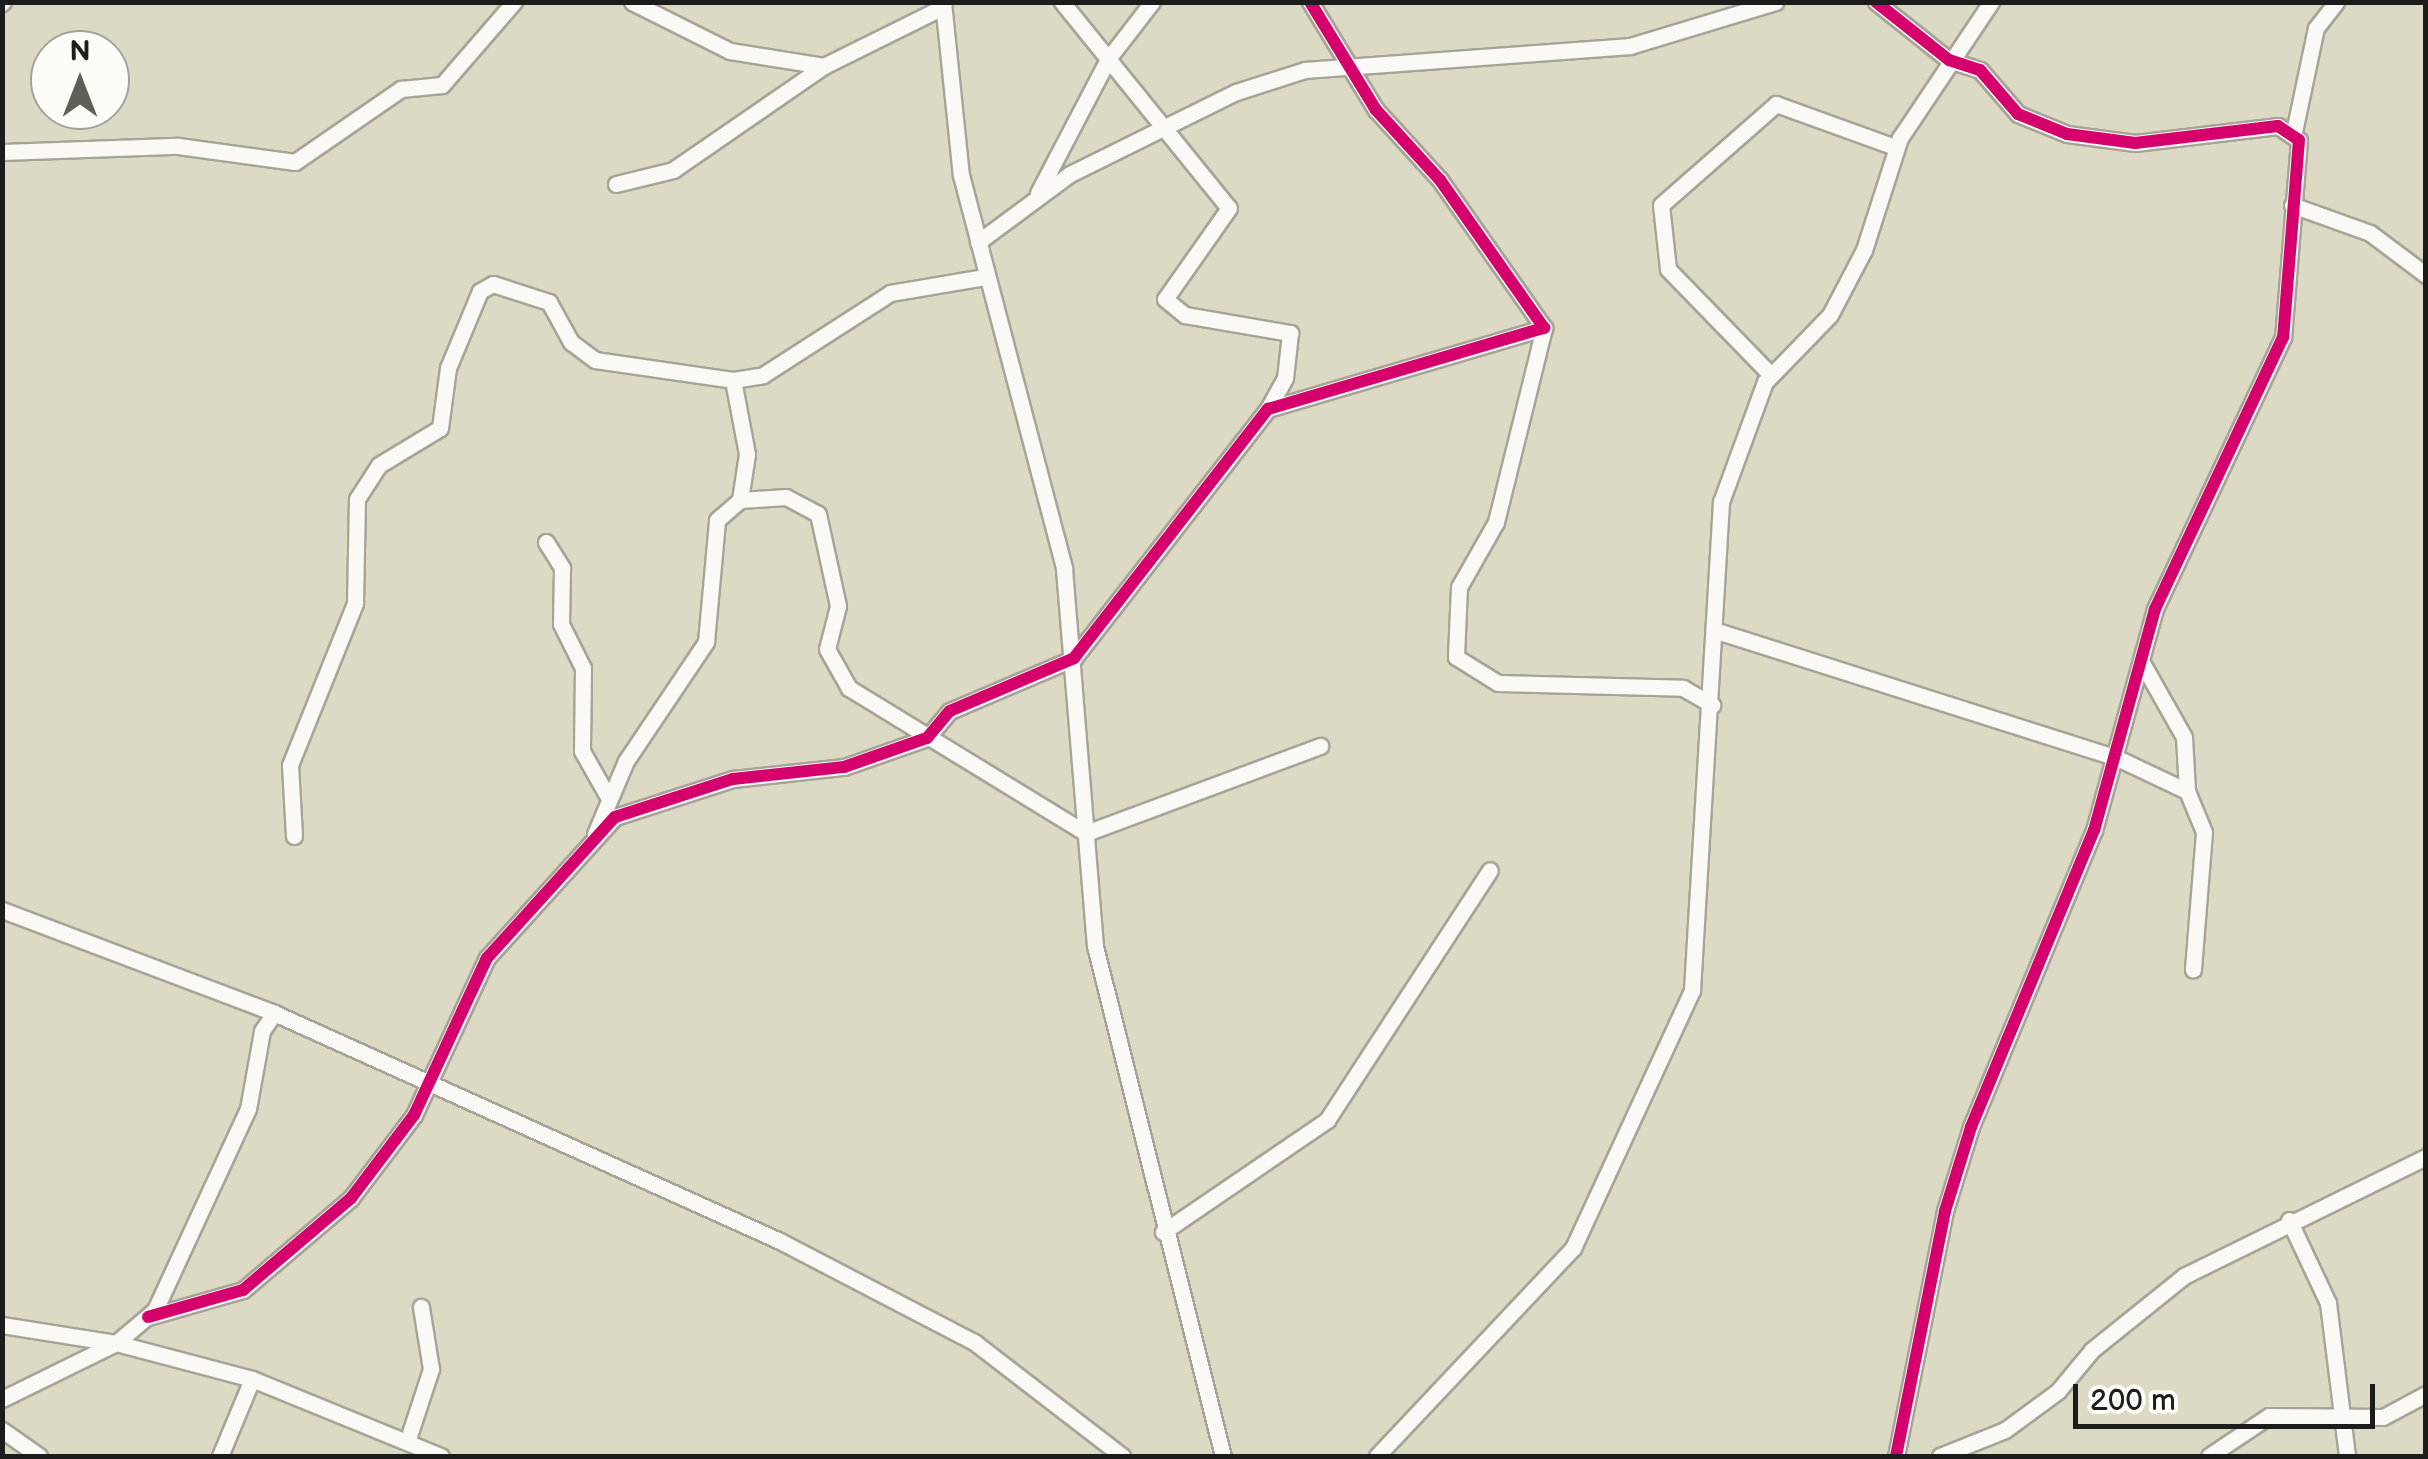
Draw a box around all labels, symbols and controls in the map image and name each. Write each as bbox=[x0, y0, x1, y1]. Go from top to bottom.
north arrow bbox=[30, 30, 130, 130]
text: N bbox=[69, 35, 91, 68]
scale bar bbox=[2078, 1364, 2380, 1426]
text: 200 m bbox=[2090, 1383, 2176, 1419]

